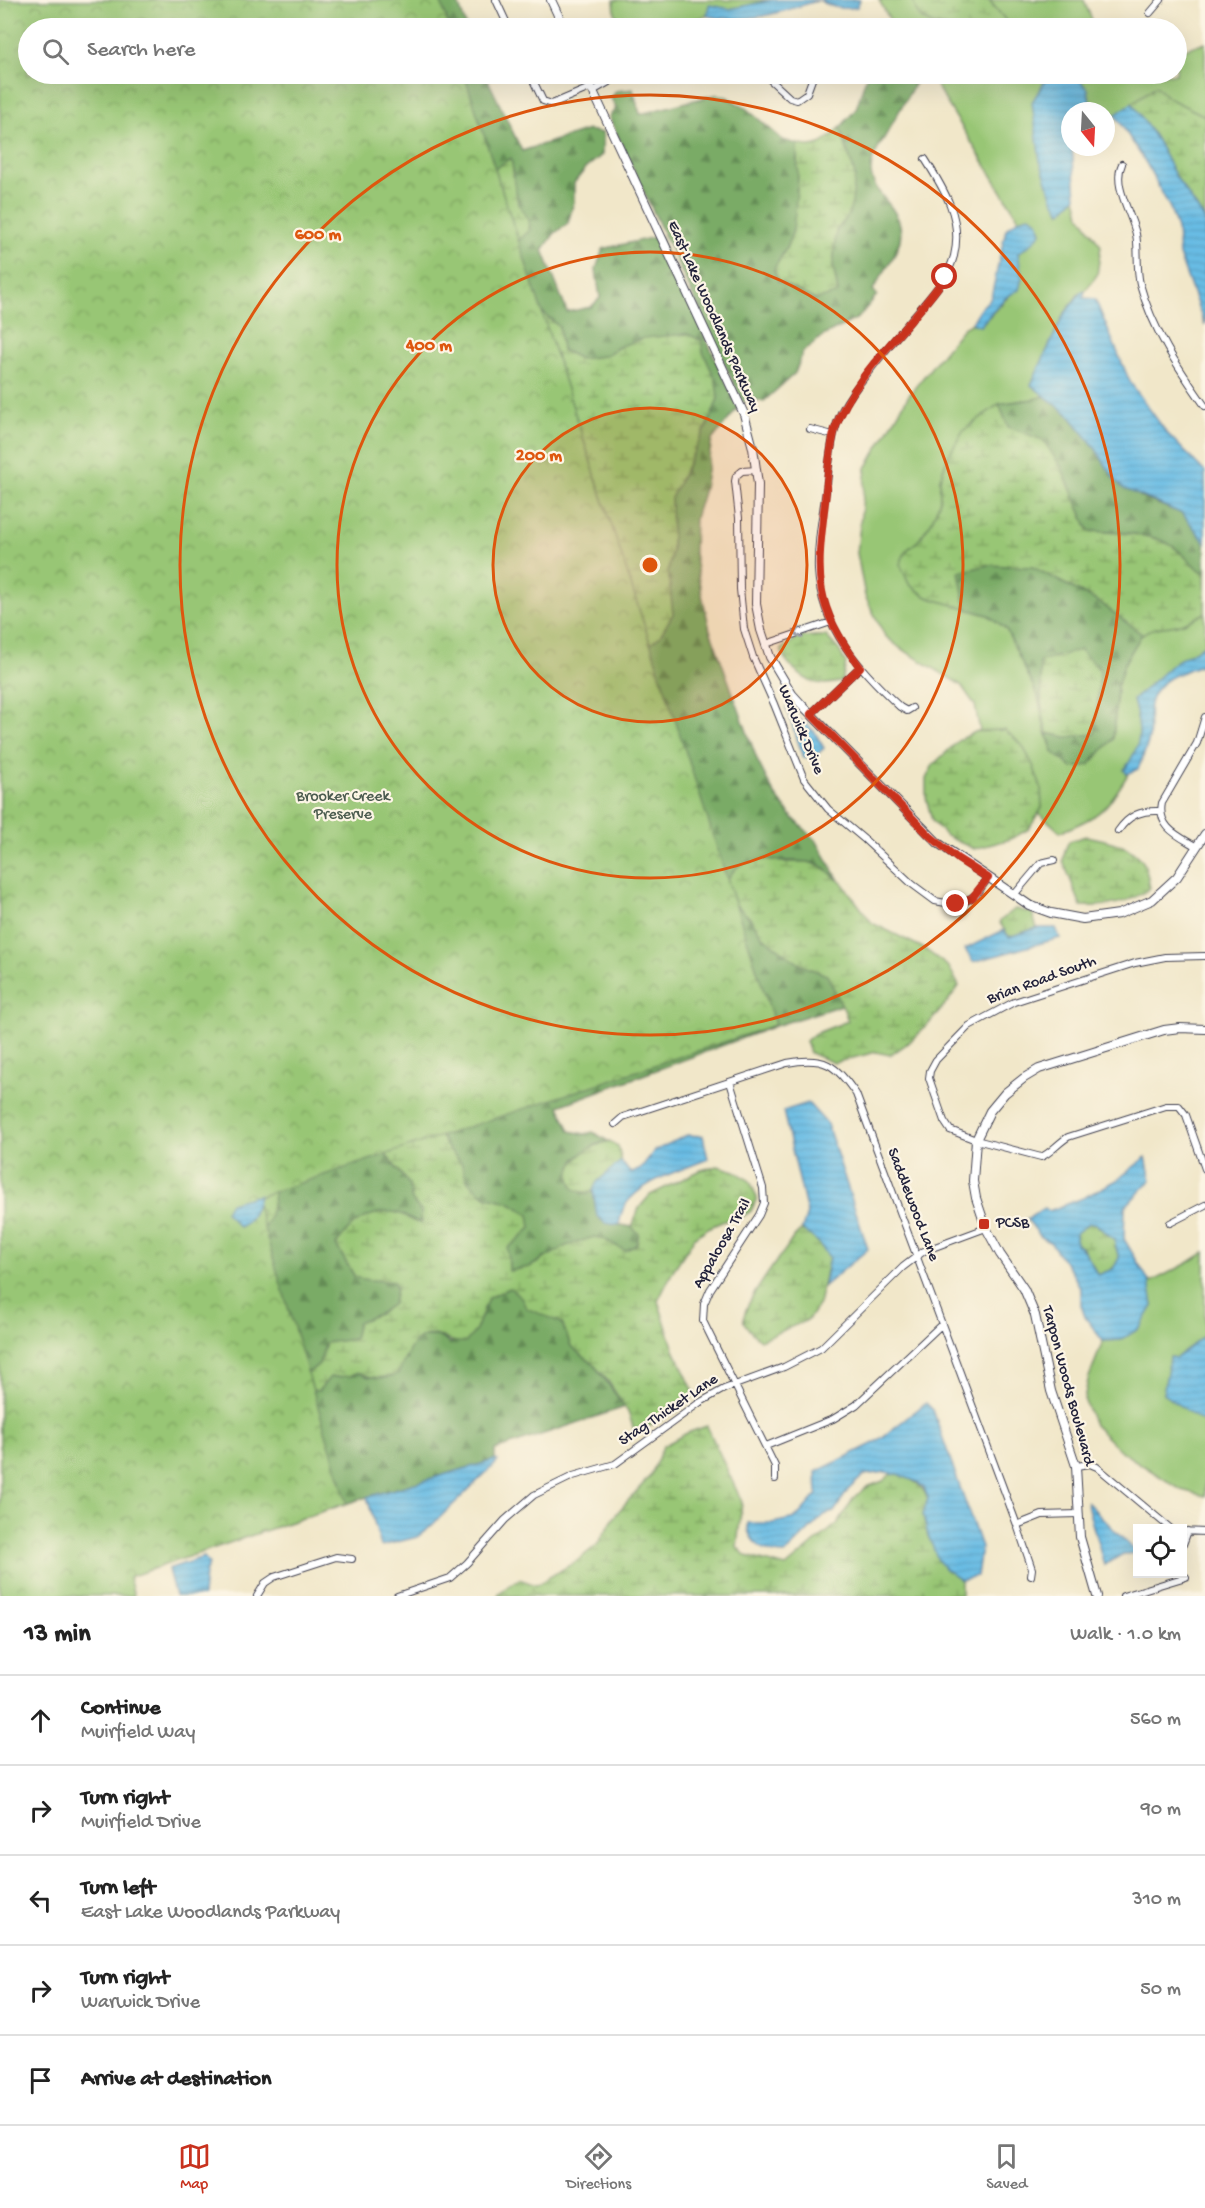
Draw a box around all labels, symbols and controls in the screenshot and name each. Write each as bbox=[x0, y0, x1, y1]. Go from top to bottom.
search box bbox=[18, 18, 1187, 84]
icon: search bbox=[39, 35, 72, 68]
text: Search here bbox=[87, 38, 195, 64]
north arrow bbox=[1061, 102, 1115, 156]
street label: East Lake Woodlands Parkway bbox=[662, 218, 764, 416]
text: 600 m bbox=[295, 225, 342, 246]
route start bbox=[931, 263, 957, 289]
text: 400 m bbox=[405, 336, 452, 357]
text: 200 m bbox=[516, 446, 562, 467]
centre of rings bbox=[640, 555, 660, 575]
one-way arrow bbox=[793, 626, 804, 638]
street label: Warwick Drive bbox=[773, 682, 828, 778]
park label: Brooker Creek Preserve bbox=[295, 788, 392, 825]
route end bbox=[942, 890, 968, 916]
street label: Brian Road South bbox=[984, 952, 1100, 1010]
street label: Saddlewood Lane bbox=[882, 1146, 943, 1265]
street label: Appaloosa Trail bbox=[690, 1196, 756, 1292]
place label: PCSB bbox=[995, 1215, 1030, 1234]
marker: PCSB bbox=[977, 1217, 991, 1231]
street label: Tarpon Woods Boulevard bbox=[1036, 1303, 1098, 1469]
street label: Stag Thicket Lane bbox=[616, 1370, 723, 1451]
map controls bbox=[1133, 1524, 1187, 1578]
button: locate bbox=[1133, 1524, 1187, 1578]
text: 13 min bbox=[24, 1620, 91, 1651]
text: Walk · 1.0 km bbox=[1070, 1624, 1181, 1647]
text: Continue bbox=[81, 1696, 161, 1722]
icon: ahead bbox=[24, 1704, 57, 1737]
text: 560 m bbox=[1130, 1709, 1181, 1732]
text: Muirfield Way bbox=[81, 1722, 195, 1745]
text: Turn right bbox=[81, 1786, 169, 1812]
icon: right bbox=[24, 1794, 57, 1827]
text: 90 m bbox=[1141, 1799, 1181, 1822]
text: Muirfield Drive bbox=[81, 1812, 201, 1835]
text: Turn left bbox=[81, 1876, 155, 1902]
icon: left bbox=[24, 1884, 57, 1917]
text: 310 m bbox=[1132, 1889, 1181, 1912]
text: East Lake Woodlands Parkway bbox=[81, 1902, 340, 1925]
text: Turn right bbox=[81, 1966, 169, 1992]
icon: right bbox=[24, 1974, 57, 2007]
text: 50 m bbox=[1140, 1979, 1181, 2002]
text: Warwick Drive bbox=[81, 1992, 200, 2015]
icon: arrive bbox=[24, 2064, 57, 2097]
text: Arrive at destination bbox=[81, 2067, 271, 2093]
tab: Map bbox=[178, 2140, 211, 2195]
tab: Directions bbox=[566, 2140, 631, 2195]
tab: Saved bbox=[986, 2140, 1027, 2195]

